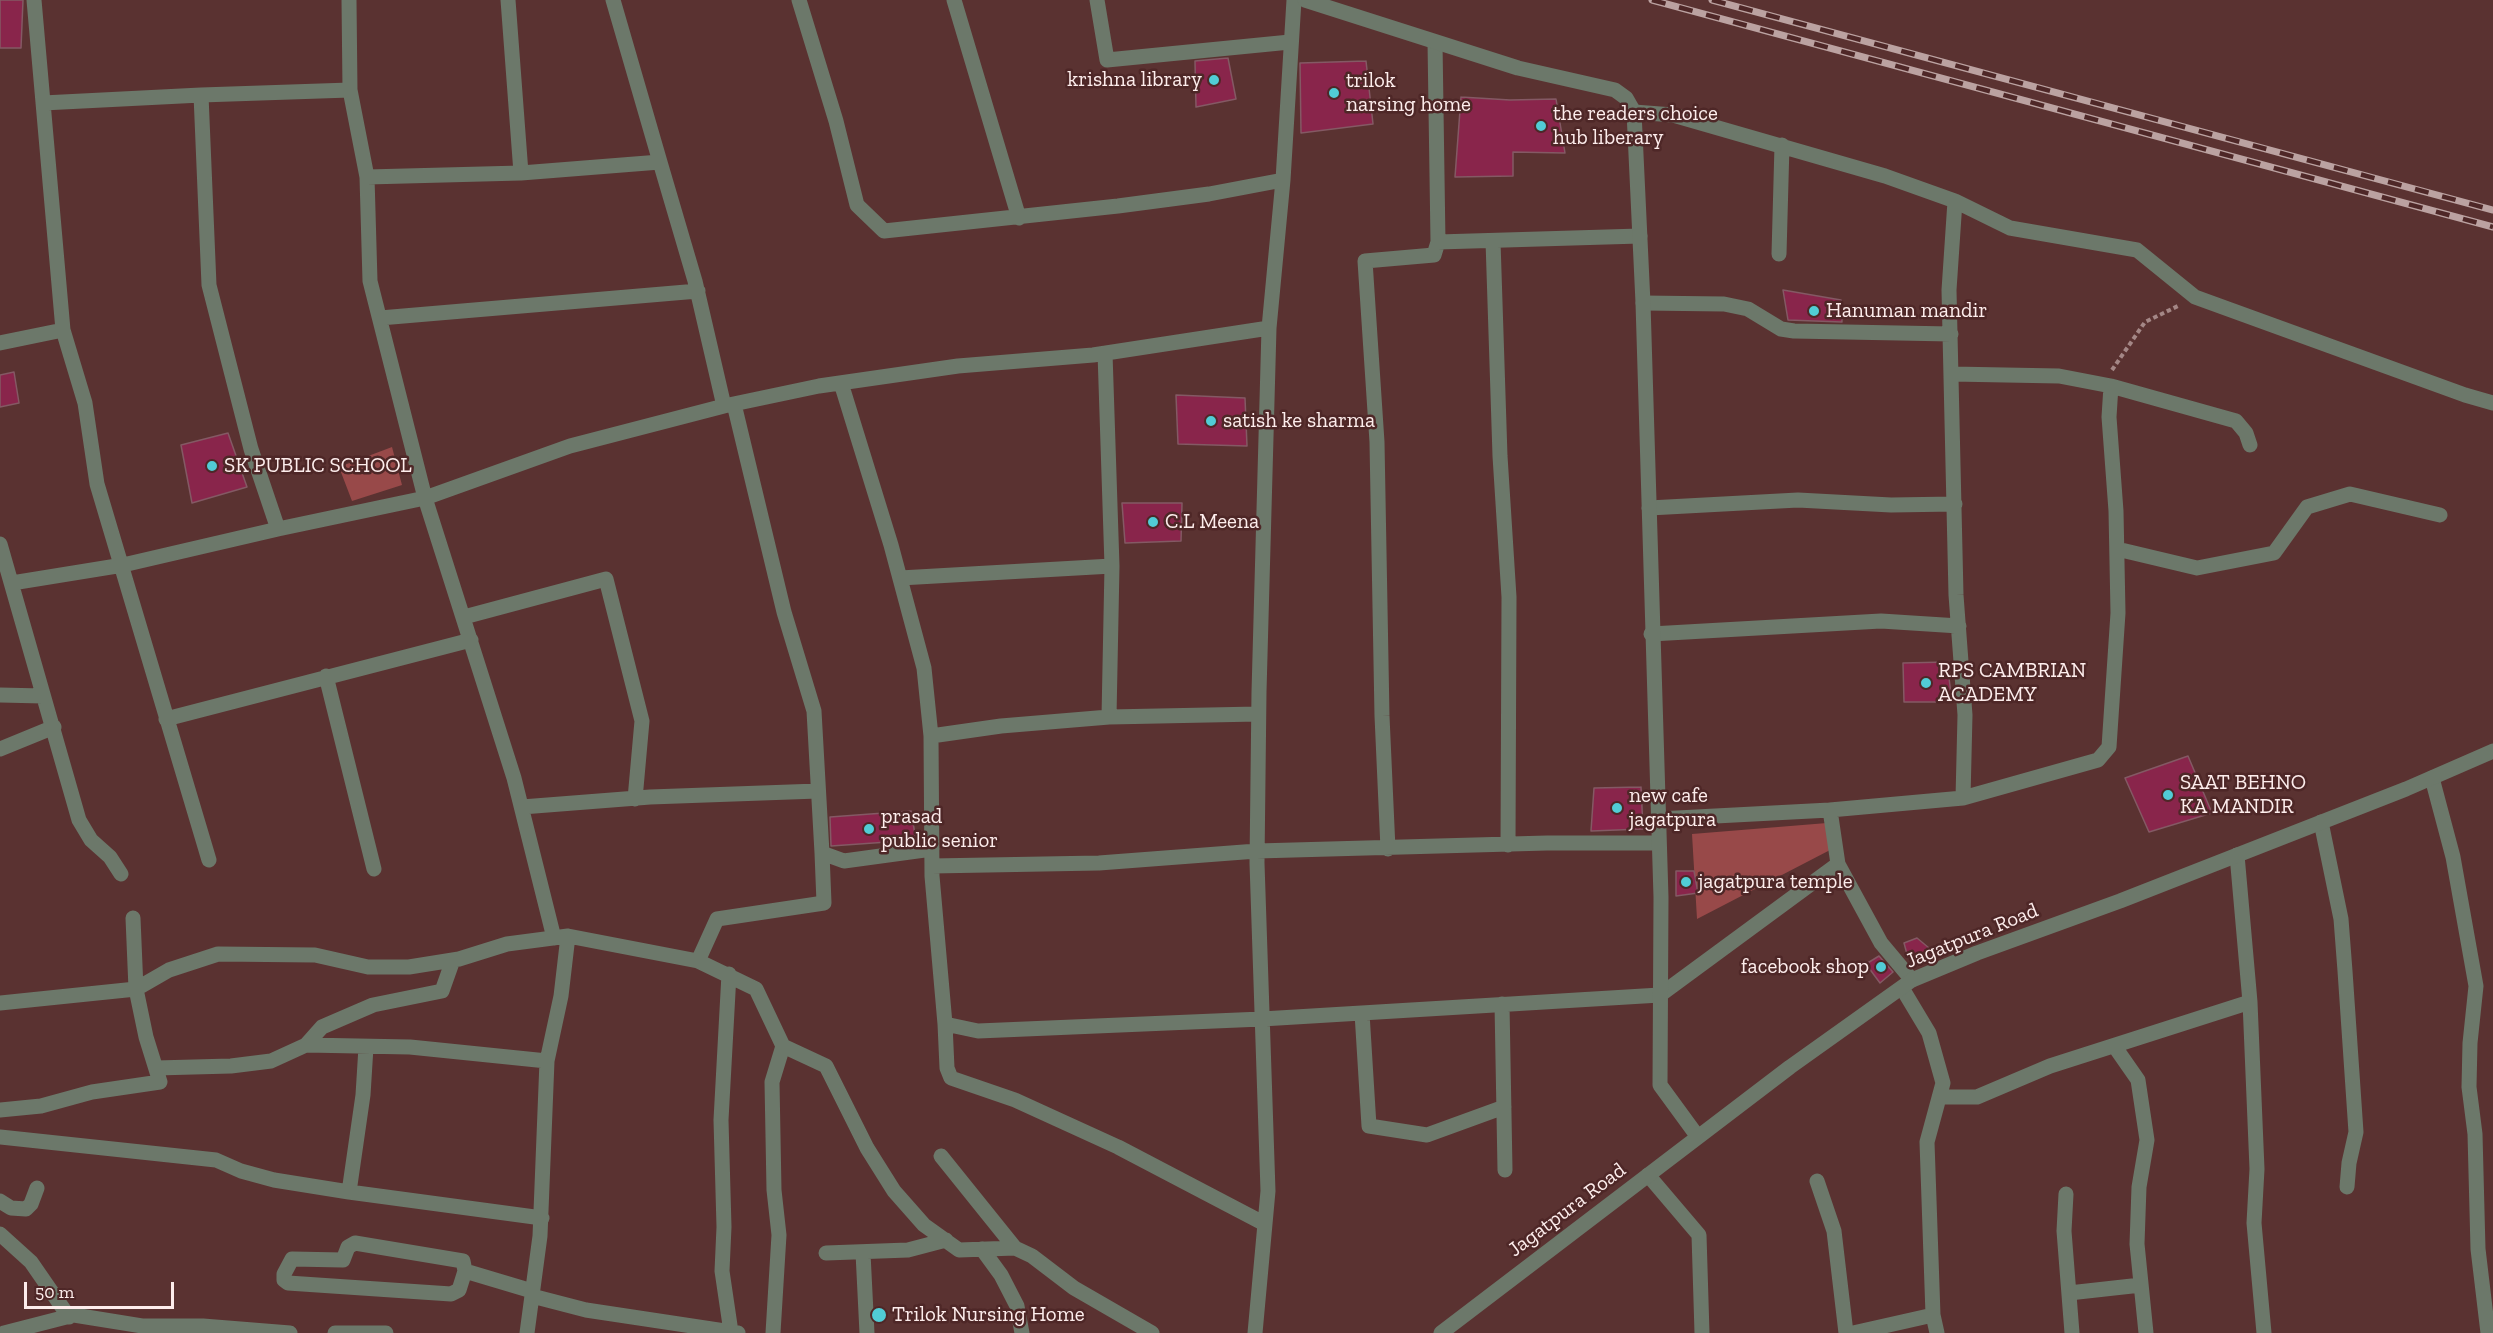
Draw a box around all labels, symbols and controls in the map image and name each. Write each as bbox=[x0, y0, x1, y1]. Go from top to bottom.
place label: krishna library bbox=[1067, 67, 1202, 93]
place label: trilok narsing home bbox=[1346, 68, 1471, 118]
marker: krishna library bbox=[1207, 73, 1221, 87]
marker: trilok narsing home bbox=[1327, 86, 1341, 100]
place label: the readers choice hub liberary bbox=[1553, 101, 1718, 151]
marker: the readers choice hub liberary bbox=[1534, 119, 1548, 133]
place label: Hanuman mandir bbox=[1826, 298, 1987, 324]
marker: Hanuman mandir bbox=[1807, 304, 1821, 318]
place label: satish ke sharma bbox=[1223, 408, 1375, 434]
marker: satish ke sharma bbox=[1204, 414, 1218, 428]
place label: SK PUBLIC SCHOOL bbox=[224, 453, 412, 479]
marker: SK PUBLIC SCHOOL bbox=[205, 459, 219, 473]
place label: C.L Meena bbox=[1165, 509, 1259, 535]
marker: C.L Meena bbox=[1146, 515, 1160, 529]
place label: RPS CAMBRIAN ACADEMY bbox=[1938, 658, 2086, 708]
marker: RPS CAMBRIAN ACADEMY bbox=[1919, 676, 1933, 690]
place label: SAAT BEHNO KA MANDIR bbox=[2180, 770, 2306, 820]
place label: new cafe jagatpura bbox=[1629, 783, 1716, 833]
marker: SAAT BEHNO KA MANDIR bbox=[2161, 788, 2175, 802]
marker: new cafe jagatpura bbox=[1610, 801, 1624, 815]
place label: prasad public senior bbox=[881, 804, 998, 854]
marker: prasad public senior bbox=[862, 822, 876, 836]
place label: jagatpura temple bbox=[1698, 869, 1853, 895]
marker: jagatpura temple bbox=[1679, 875, 1693, 889]
street label: Jagatpura Road bbox=[1902, 898, 2042, 974]
place label: facebook shop bbox=[1741, 954, 1869, 980]
marker: facebook shop bbox=[1874, 960, 1888, 974]
street label: Jagatpura Road bbox=[1503, 1158, 1631, 1262]
scale bar bbox=[27, 1270, 177, 1308]
text: 50 m bbox=[35, 1281, 74, 1303]
place label: Trilok Nursing Home bbox=[892, 1302, 1085, 1328]
marker: Trilok Nursing Home bbox=[870, 1306, 888, 1324]

